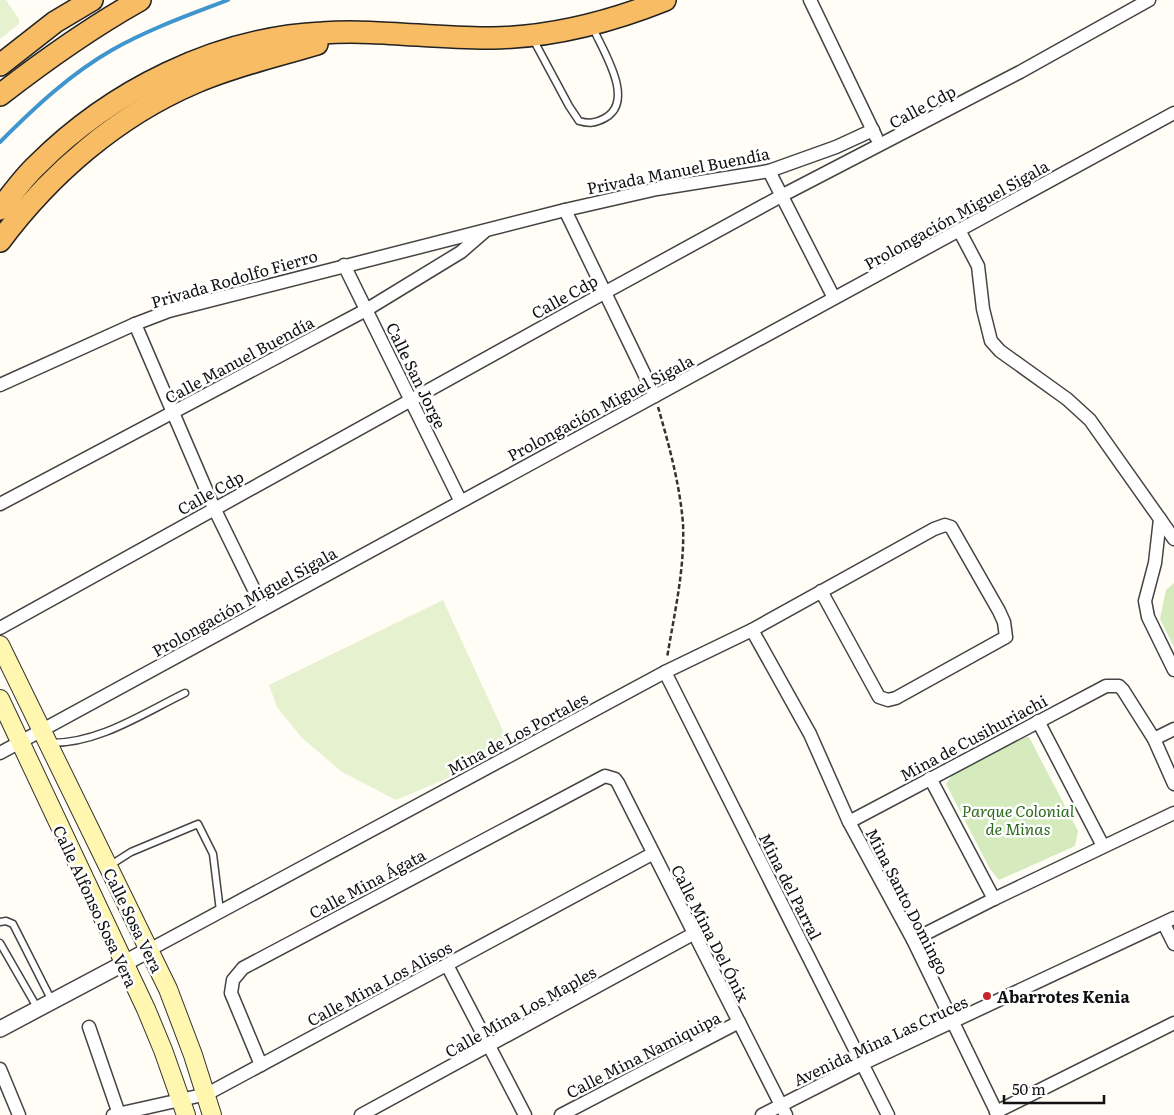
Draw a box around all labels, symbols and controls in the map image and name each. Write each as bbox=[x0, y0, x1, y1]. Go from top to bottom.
street label: Calle Cdp bbox=[884, 78, 960, 134]
street label: Privada Manuel Buendía bbox=[585, 140, 772, 199]
street label: Prolongación Miguel Sigala bbox=[859, 153, 1053, 275]
street label: Privada Rodolfo Fierro bbox=[148, 243, 320, 313]
street label: Calle Cdp bbox=[526, 268, 602, 324]
street label: Calle Manuel Buendía bbox=[160, 309, 318, 409]
street label: Calle San Jorge bbox=[381, 318, 453, 432]
street label: Prolongación Miguel Sigala bbox=[503, 347, 698, 466]
street label: Calle Cdp bbox=[172, 464, 248, 520]
street label: Prolongación Miguel Sigala bbox=[147, 540, 341, 662]
street label: Mina de Los Portales bbox=[442, 686, 592, 780]
street label: Mina de Cusihuriachi bbox=[895, 688, 1051, 786]
park label: Parque Colonial de Minas bbox=[962, 798, 1075, 840]
street label: Calle Alfonso Sosa Vera bbox=[48, 821, 144, 991]
street label: Mina Santo Domingo bbox=[861, 824, 955, 978]
street label: Mina del Parral bbox=[754, 828, 828, 944]
street label: Calle Mina Ágata bbox=[304, 842, 430, 924]
street label: Calle Mina Del Ónix bbox=[666, 860, 756, 1007]
street label: Calle Sosa Vera bbox=[98, 863, 170, 977]
street label: Calle Mina Los Alisos bbox=[302, 935, 456, 1031]
street label: Calle Mina Los Maples bbox=[440, 959, 600, 1063]
place label: Abarrotes Kenia bbox=[997, 984, 1130, 1008]
street label: Avenida Mina Las Cruces bbox=[789, 989, 971, 1091]
marker: Abarrotes Kenia bbox=[981, 990, 993, 1002]
street label: Calle Mina Namiquipa bbox=[562, 1004, 725, 1103]
scale bar bbox=[1004, 1072, 1104, 1104]
text: 50 m bbox=[1012, 1077, 1046, 1100]

